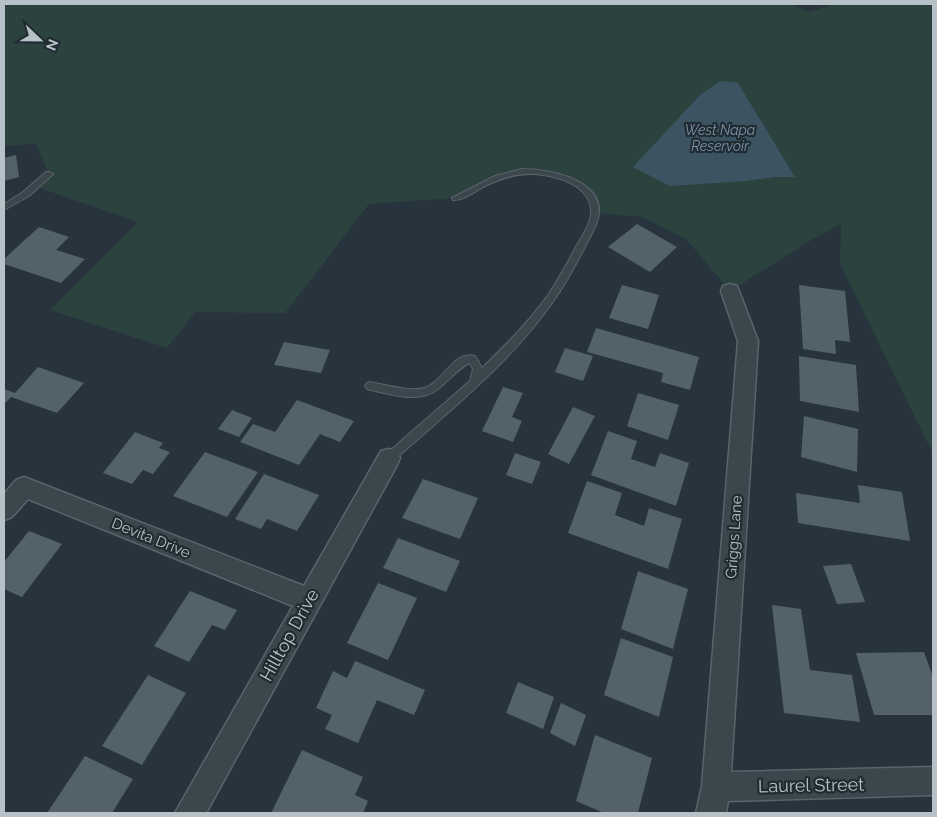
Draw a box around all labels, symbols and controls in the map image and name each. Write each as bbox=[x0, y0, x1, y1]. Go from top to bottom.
north arrow bbox=[15, 15, 65, 65]
text: N bbox=[43, 37, 61, 53]
water label: West Napa Reservoir bbox=[685, 122, 755, 154]
street label: Griggs Lane bbox=[722, 495, 746, 579]
street label: Devita Drive bbox=[109, 514, 193, 562]
street label: Hilltop Drive bbox=[255, 585, 323, 685]
street label: Laurel Street bbox=[758, 774, 864, 796]

